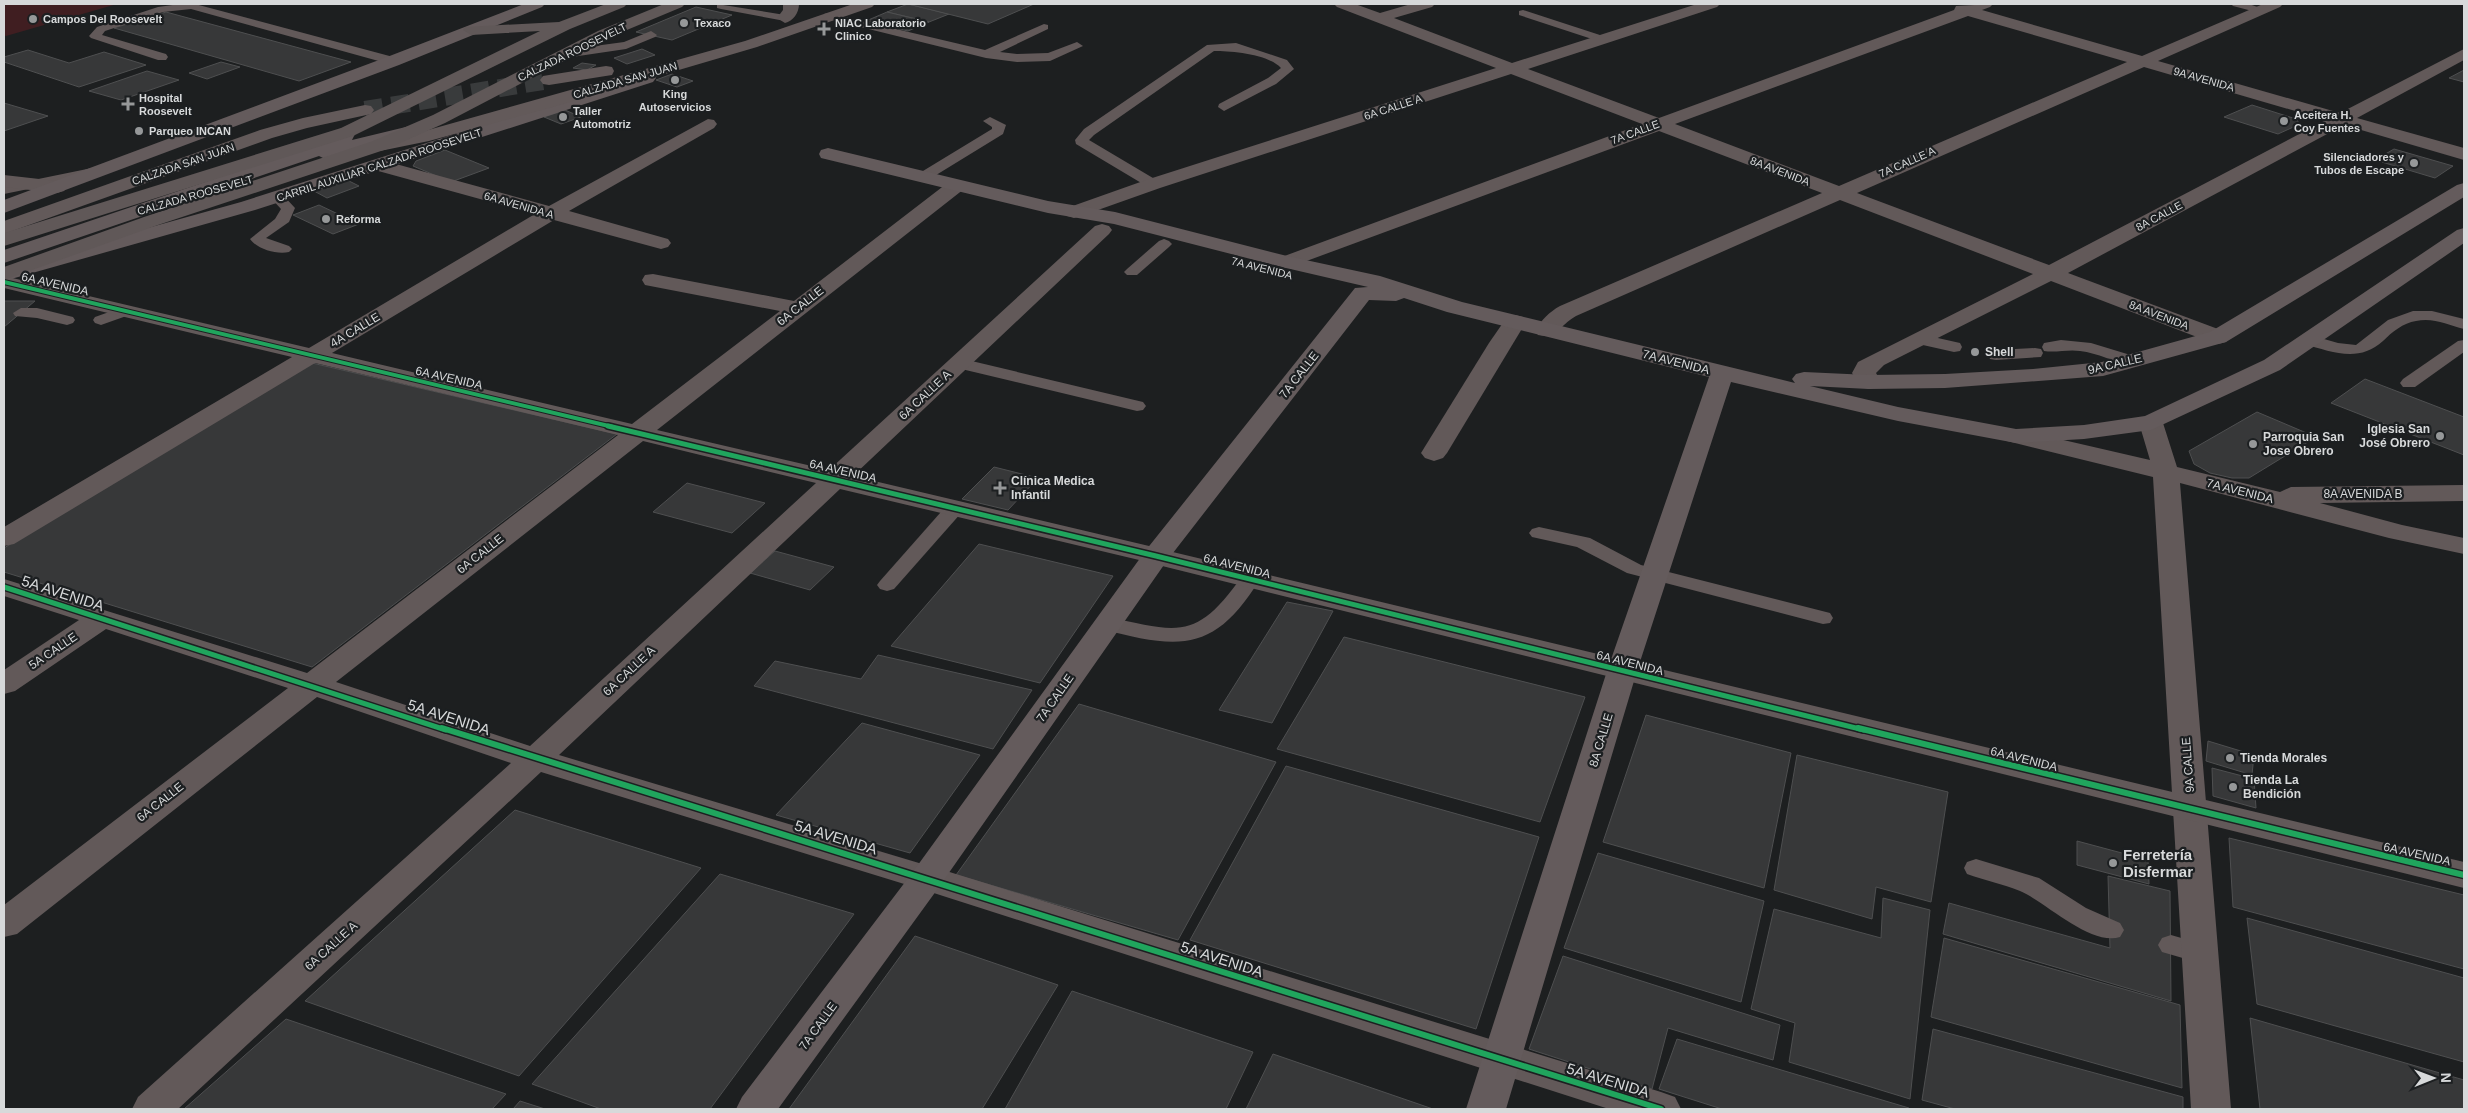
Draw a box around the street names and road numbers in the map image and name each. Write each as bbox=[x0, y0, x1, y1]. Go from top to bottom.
street label: CALZADA ROOSEVELT bbox=[516, 20, 629, 84]
street label: CALZADA SAN JUAN bbox=[572, 59, 678, 101]
street label: 9A AVENIDA bbox=[2172, 65, 2236, 94]
street label: 6A CALLE A bbox=[1362, 92, 1424, 122]
street label: 7A CALLE bbox=[1609, 118, 1661, 146]
street label: CARRIL AUXILIAR CALZADA ROOSEVELT bbox=[275, 126, 483, 204]
street label: CALZADA SAN JUAN bbox=[130, 141, 236, 187]
street label: 7A CALLE A bbox=[1877, 144, 1938, 180]
street label: 8A AVENIDA bbox=[1749, 154, 1812, 188]
street label: CALZADA ROOSEVELT bbox=[136, 173, 254, 217]
street label: 6A AVENIDA A bbox=[483, 189, 556, 221]
street label: 8A CALLE bbox=[2134, 199, 2184, 233]
street label: 7A AVENIDA bbox=[1230, 255, 1295, 282]
street label: 6A AVENIDA bbox=[20, 269, 90, 299]
street label: 6A CALLE bbox=[774, 283, 826, 329]
street label: 8A AVENIDA bbox=[2128, 298, 2191, 332]
street label: 4A CALLE bbox=[328, 310, 382, 350]
street label: 7A AVENIDA bbox=[1641, 347, 1711, 377]
street label: 7A CALLE bbox=[1276, 349, 1322, 401]
street label: 9A CALLE bbox=[2086, 351, 2144, 377]
street label: 6A AVENIDA bbox=[414, 363, 484, 393]
street label: 6A CALLE A bbox=[896, 367, 954, 423]
street label: 6A AVENIDA bbox=[808, 456, 878, 486]
street label: 7A AVENIDA bbox=[2205, 476, 2275, 506]
street label: 8A AVENIDA B bbox=[2323, 487, 2403, 501]
street label: 6A CALLE bbox=[454, 531, 506, 577]
street label: 6A AVENIDA bbox=[1202, 551, 1272, 581]
street label: 5A AVENIDA bbox=[20, 572, 106, 614]
street label: 5A CALLE bbox=[26, 630, 80, 672]
street label: 6A CALLE A bbox=[600, 643, 658, 699]
street label: 6A AVENIDA bbox=[1595, 648, 1665, 678]
street label: 7A CALLE bbox=[1033, 671, 1077, 725]
street label: 5A AVENIDA bbox=[406, 696, 492, 738]
street label: 8A CALLE bbox=[1586, 711, 1616, 769]
street label: 9A CALLE bbox=[2179, 737, 2197, 793]
street label: 6A AVENIDA bbox=[1989, 744, 2059, 774]
street label: 6A CALLE bbox=[134, 779, 186, 825]
street label: 5A AVENIDA bbox=[793, 816, 879, 858]
street label: 6A AVENIDA bbox=[2382, 839, 2452, 869]
street label: 6A CALLE A bbox=[302, 919, 360, 973]
street label: 5A AVENIDA bbox=[1179, 938, 1265, 980]
street label: 7A CALLE bbox=[796, 999, 840, 1053]
street label: 5A AVENIDA bbox=[1565, 1059, 1651, 1101]

